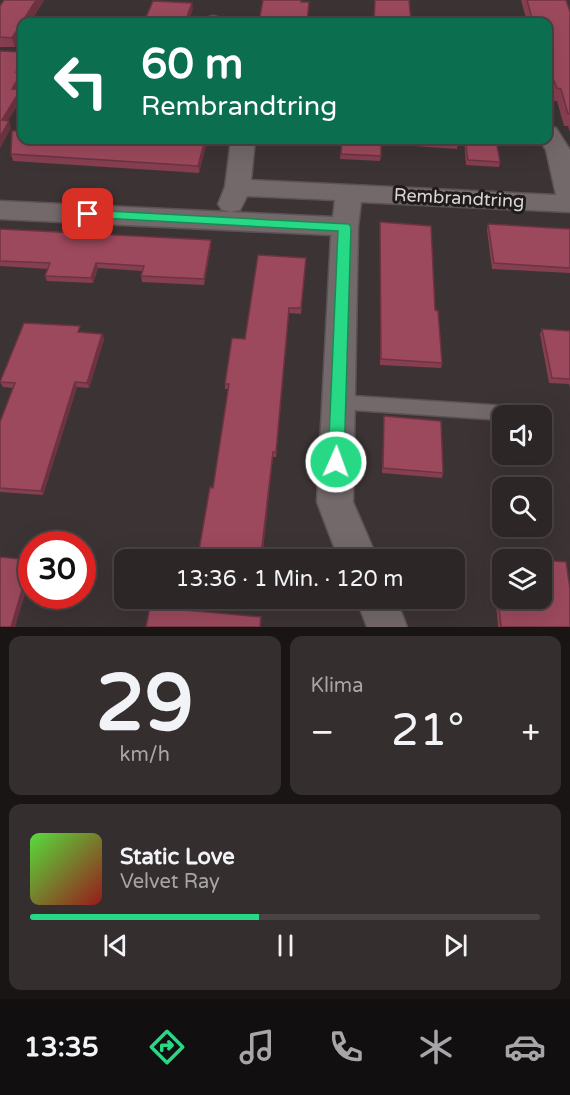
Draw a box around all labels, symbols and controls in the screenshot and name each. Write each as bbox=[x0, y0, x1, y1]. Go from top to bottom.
text: 60 m bbox=[141, 39, 243, 90]
icon: left bbox=[42, 42, 120, 120]
text: Rembrandtring bbox=[141, 90, 337, 123]
street label: Rembrandtring bbox=[393, 184, 525, 212]
pin bbox=[62, 188, 113, 239]
icon: arrive bbox=[71, 197, 104, 230]
map controls bbox=[492, 405, 552, 609]
button: sound bbox=[492, 405, 552, 465]
position arrow bbox=[304, 430, 368, 494]
button: search bbox=[492, 477, 552, 537]
speed limit sign: 30 bbox=[18, 531, 96, 609]
button: layers bbox=[492, 549, 552, 609]
text: 13:36 · 1 Min. · 120 m bbox=[176, 566, 403, 592]
text: 29 bbox=[96, 657, 194, 751]
text: Klima bbox=[311, 674, 363, 698]
text: 21° bbox=[391, 704, 464, 758]
text: − bbox=[311, 713, 334, 752]
text: + bbox=[521, 713, 540, 752]
text: km/h bbox=[120, 743, 170, 767]
text: Static Love bbox=[120, 844, 235, 870]
text: Velvet Ray bbox=[120, 870, 220, 894]
icon: previous bbox=[99, 929, 132, 962]
icon: pause bbox=[269, 929, 302, 962]
icon: next bbox=[439, 929, 472, 962]
icon: directions bbox=[146, 1026, 188, 1068]
icon: music bbox=[236, 1026, 278, 1068]
icon: phone bbox=[325, 1026, 367, 1068]
icon: climate bbox=[415, 1026, 457, 1068]
icon: car bbox=[504, 1026, 546, 1068]
text: 13:35 bbox=[24, 1031, 99, 1064]

